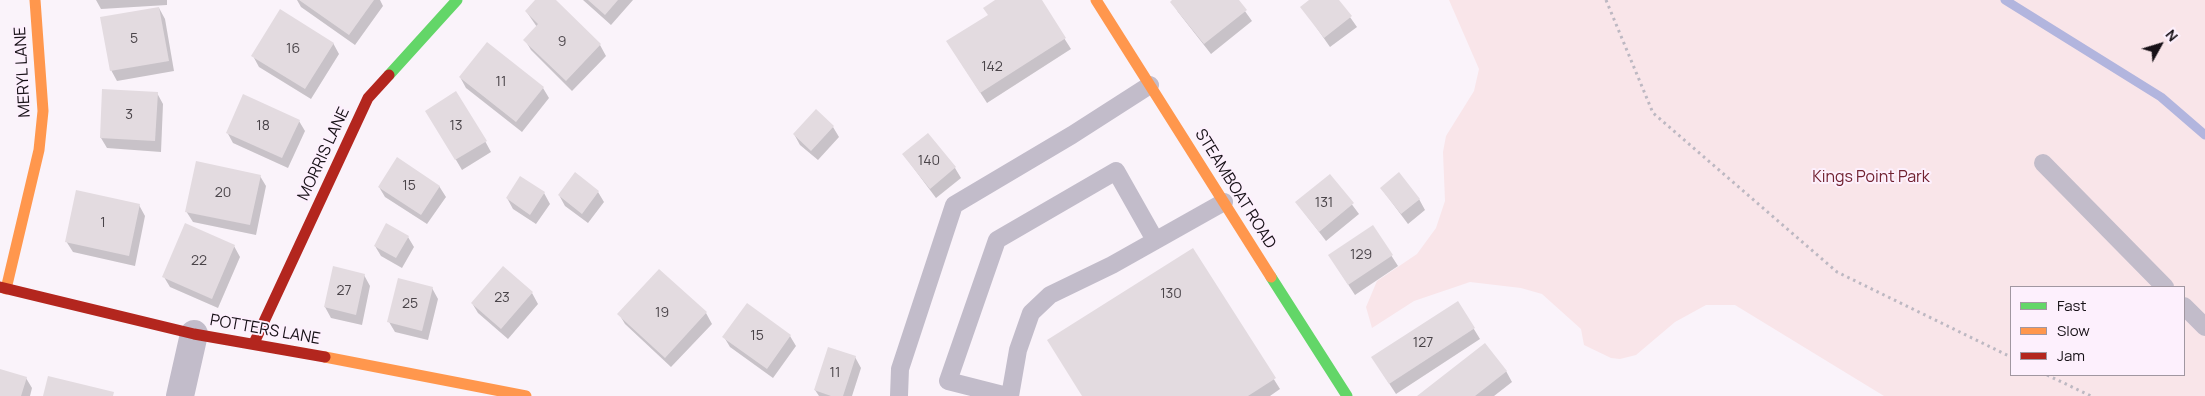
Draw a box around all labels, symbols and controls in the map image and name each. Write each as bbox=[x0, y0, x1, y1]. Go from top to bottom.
north arrow bbox=[2135, 20, 2185, 70]
text: N bbox=[2161, 25, 2183, 45]
street label: MERYL LANE bbox=[11, 26, 35, 118]
house number: 5 bbox=[130, 31, 138, 47]
house number: 9 bbox=[558, 34, 566, 50]
house number: 16 bbox=[286, 41, 300, 57]
house number: 142 bbox=[981, 59, 1003, 75]
house number: 11 bbox=[496, 74, 506, 90]
street label: MORRIS LANE bbox=[294, 104, 354, 204]
house number: 3 bbox=[125, 107, 133, 123]
house number: 18 bbox=[256, 118, 270, 134]
house number: 13 bbox=[449, 118, 463, 134]
street label: STEAMBOAT ROAD bbox=[1190, 126, 1280, 252]
house number: 140 bbox=[918, 153, 940, 169]
park label: Kings Point Park bbox=[1812, 168, 1930, 188]
house number: 15 bbox=[402, 178, 416, 194]
house number: 20 bbox=[215, 185, 231, 201]
house number: 131 bbox=[1315, 195, 1333, 211]
house number: 1 bbox=[100, 215, 106, 231]
house number: 129 bbox=[1350, 247, 1372, 263]
house number: 22 bbox=[191, 253, 207, 269]
house number: 27 bbox=[336, 283, 352, 299]
house number: 130 bbox=[1160, 286, 1182, 302]
legend bbox=[2010, 286, 2185, 376]
house number: 23 bbox=[494, 290, 510, 306]
text: Fast bbox=[2057, 295, 2086, 316]
house number: 25 bbox=[402, 296, 418, 312]
house number: 19 bbox=[655, 305, 669, 321]
street label: POTTERS LANE bbox=[208, 311, 322, 349]
text: Slow bbox=[2057, 320, 2090, 341]
house number: 15 bbox=[750, 328, 764, 344]
house number: 127 bbox=[1413, 335, 1433, 351]
text: Jam bbox=[2057, 345, 2085, 366]
house number: 11 bbox=[830, 365, 840, 381]

